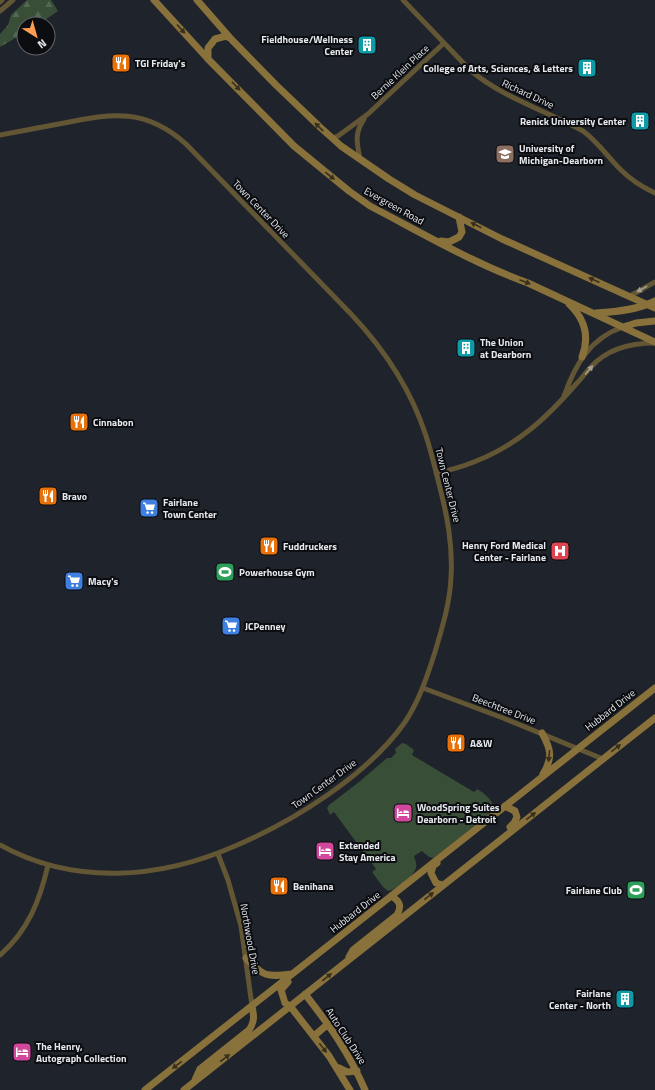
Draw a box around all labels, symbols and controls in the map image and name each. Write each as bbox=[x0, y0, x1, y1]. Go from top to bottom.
north arrow bbox=[16, 16, 56, 56]
one-way arrow bbox=[176, 24, 185, 34]
place label: Fieldhouse/Wellness Center bbox=[261, 32, 353, 59]
building icon: Fieldhouse/Wellness Center bbox=[356, 34, 378, 56]
text: N bbox=[34, 35, 50, 53]
street label: Bernie Klein Place bbox=[367, 41, 433, 103]
restaurant icon: TGI Friday's bbox=[110, 52, 132, 74]
place label: TGI Friday's bbox=[135, 56, 186, 71]
building icon: College of Arts, Sciences, & Letters bbox=[576, 57, 598, 79]
place label: College of Arts, Sciences, & Letters bbox=[423, 61, 573, 76]
street label: Richard Drive bbox=[500, 75, 556, 113]
one-way arrow bbox=[231, 81, 241, 91]
building icon: Renick University Center bbox=[629, 110, 651, 132]
place label: Renick University Center bbox=[520, 114, 626, 129]
one-way arrow bbox=[314, 122, 325, 131]
place label: University of Michigan-Dearborn bbox=[519, 141, 603, 168]
school or university icon: University of Michigan-Dearborn bbox=[494, 143, 516, 165]
one-way arrow bbox=[324, 172, 335, 180]
street label: Town Center Drive bbox=[229, 176, 293, 242]
street label: Evergreen Road bbox=[361, 183, 427, 229]
one-way arrow bbox=[470, 222, 482, 229]
one-way arrow bbox=[587, 277, 599, 283]
one-way arrow bbox=[519, 279, 531, 285]
one-way arrow bbox=[636, 285, 648, 292]
place label: The Union at Dearborn bbox=[480, 335, 531, 362]
building icon: The Union at Dearborn bbox=[455, 337, 477, 359]
one-way arrow bbox=[584, 364, 593, 375]
restaurant icon: Cinnabon bbox=[68, 411, 90, 433]
place label: Cinnabon bbox=[93, 415, 133, 430]
street label: Town Center Drive bbox=[431, 446, 465, 524]
restaurant icon: Bravo bbox=[37, 485, 59, 507]
place label: Bravo bbox=[62, 489, 87, 504]
place label: Fairlane Town Center bbox=[163, 495, 217, 522]
supermarket icon: Fairlane Town Center bbox=[138, 497, 160, 519]
restaurant icon: Fuddruckers bbox=[258, 535, 280, 557]
place label: Henry Ford Medical Center - Fairlane bbox=[462, 538, 546, 565]
place label: Fuddruckers bbox=[283, 539, 337, 554]
hospital icon: Henry Ford Medical Center - Fairlane bbox=[549, 540, 571, 562]
sports icon: Powerhouse Gym bbox=[214, 561, 236, 583]
place label: Powerhouse Gym bbox=[239, 565, 315, 580]
supermarket icon: Macy's bbox=[63, 570, 85, 592]
place label: Macy's bbox=[88, 574, 119, 589]
supermarket icon: JCPenney bbox=[220, 615, 242, 637]
place label: JCPenney bbox=[245, 619, 286, 634]
street label: Hubbard Drive bbox=[582, 686, 638, 734]
street label: Beechtree Drive bbox=[470, 690, 538, 728]
restaurant icon: A&W bbox=[445, 732, 467, 754]
place label: A&W bbox=[470, 736, 493, 751]
one-way arrow bbox=[611, 744, 622, 752]
one-way arrow bbox=[546, 750, 552, 762]
street label: Town Center Drive bbox=[289, 755, 359, 813]
place label: WoodSpring Suites Dearborn - Detroit bbox=[417, 800, 500, 827]
hotel icon: WoodSpring Suites Dearborn - Detroit bbox=[392, 802, 414, 824]
one-way arrow bbox=[525, 811, 536, 820]
place label: Extended Stay America bbox=[339, 838, 396, 865]
hotel icon: Extended Stay America bbox=[314, 840, 336, 862]
restaurant icon: Benihana bbox=[268, 875, 290, 897]
place label: Benihana bbox=[293, 879, 334, 894]
sports icon: Fairlane Club bbox=[625, 879, 647, 901]
place label: Fairlane Club bbox=[566, 883, 623, 898]
street label: Hubbard Drive bbox=[327, 888, 383, 936]
one-way arrow bbox=[423, 892, 434, 901]
street label: Northwood Drive bbox=[236, 902, 264, 976]
one-way arrow bbox=[321, 973, 332, 981]
place label: Fairlane Center - North bbox=[549, 986, 611, 1013]
building icon: Fairlane Center - North bbox=[614, 988, 636, 1010]
street label: Auto Club Drive bbox=[322, 1005, 370, 1067]
place label: The Henry, Autograph Collection bbox=[36, 1039, 127, 1066]
hotel icon: The Henry, Autograph Collection bbox=[11, 1041, 33, 1063]
one-way arrow bbox=[319, 1043, 327, 1054]
one-way arrow bbox=[220, 1054, 231, 1062]
one-way arrow bbox=[172, 1060, 183, 1069]

